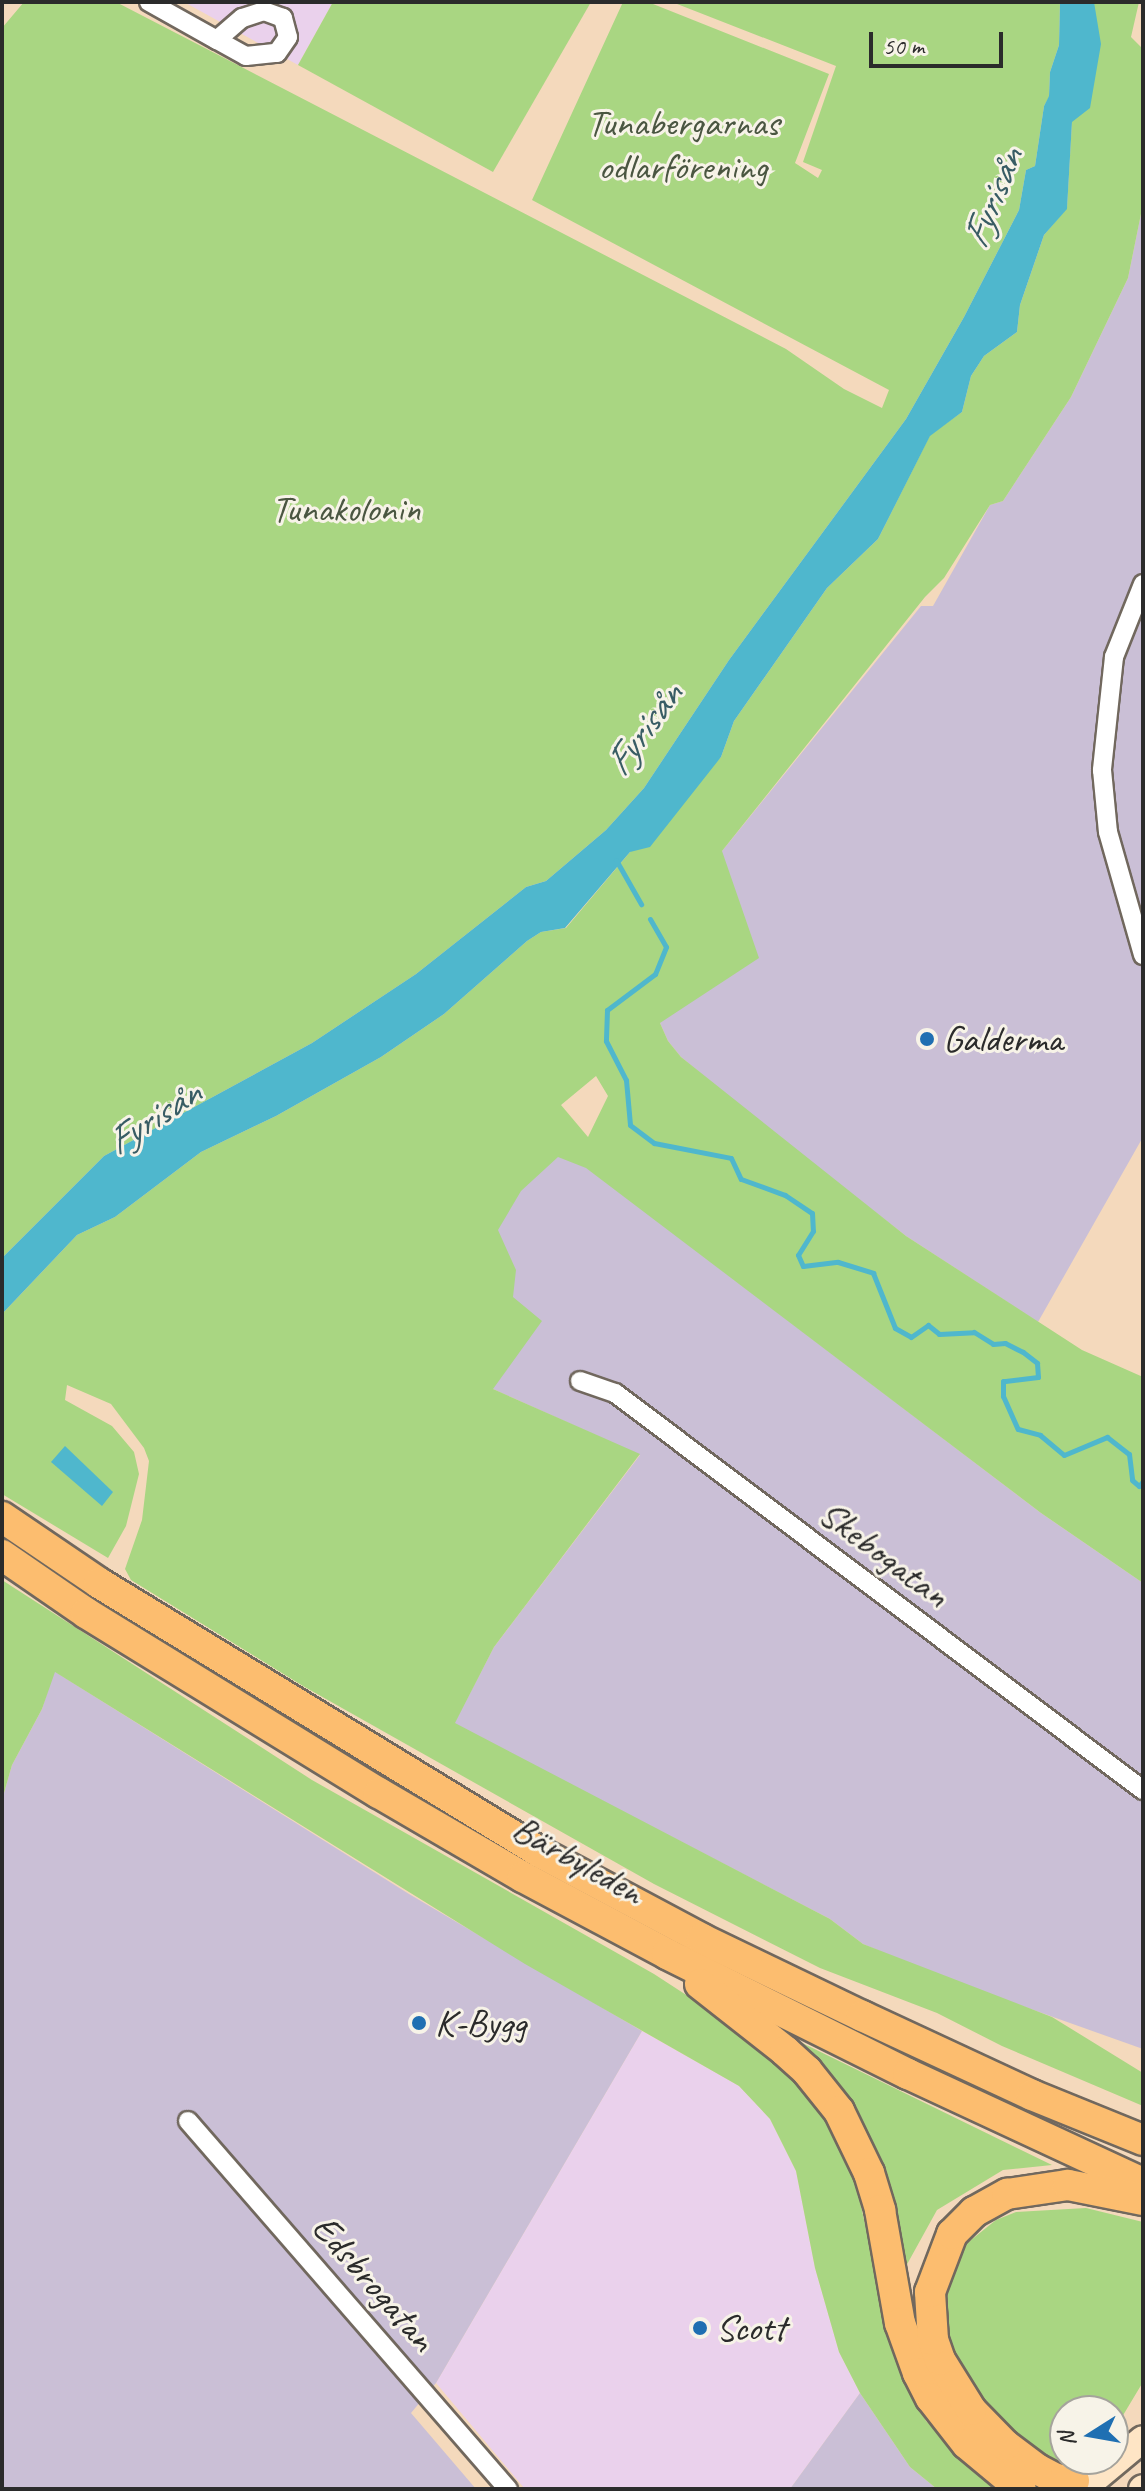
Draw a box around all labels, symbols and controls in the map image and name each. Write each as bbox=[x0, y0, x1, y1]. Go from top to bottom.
scale bar bbox=[873, 16, 1007, 66]
text: 50 m bbox=[883, 31, 924, 61]
park label: Tunabergarnas odlarförening bbox=[587, 100, 779, 190]
water label: Fyrisån bbox=[950, 141, 1034, 255]
park label: Tunakolonin bbox=[272, 486, 420, 532]
water label: Fyrisån bbox=[593, 673, 693, 785]
place label: Galderma bbox=[943, 1016, 1062, 1062]
marker: Galderma bbox=[918, 1030, 936, 1048]
water label: Fyrisån bbox=[97, 1069, 209, 1165]
street label: Skebogatan bbox=[810, 1490, 958, 1618]
street label: Bärbyleden bbox=[505, 1805, 651, 1915]
place label: K-Bygg bbox=[435, 2000, 526, 2046]
marker: K-Bygg bbox=[410, 2014, 428, 2032]
street label: Edsbrogatan bbox=[302, 2206, 446, 2360]
place label: Scott bbox=[716, 2305, 786, 2351]
marker: Scott bbox=[691, 2319, 709, 2337]
north arrow bbox=[1049, 2395, 1129, 2475]
text: N bbox=[1052, 2430, 1082, 2449]

